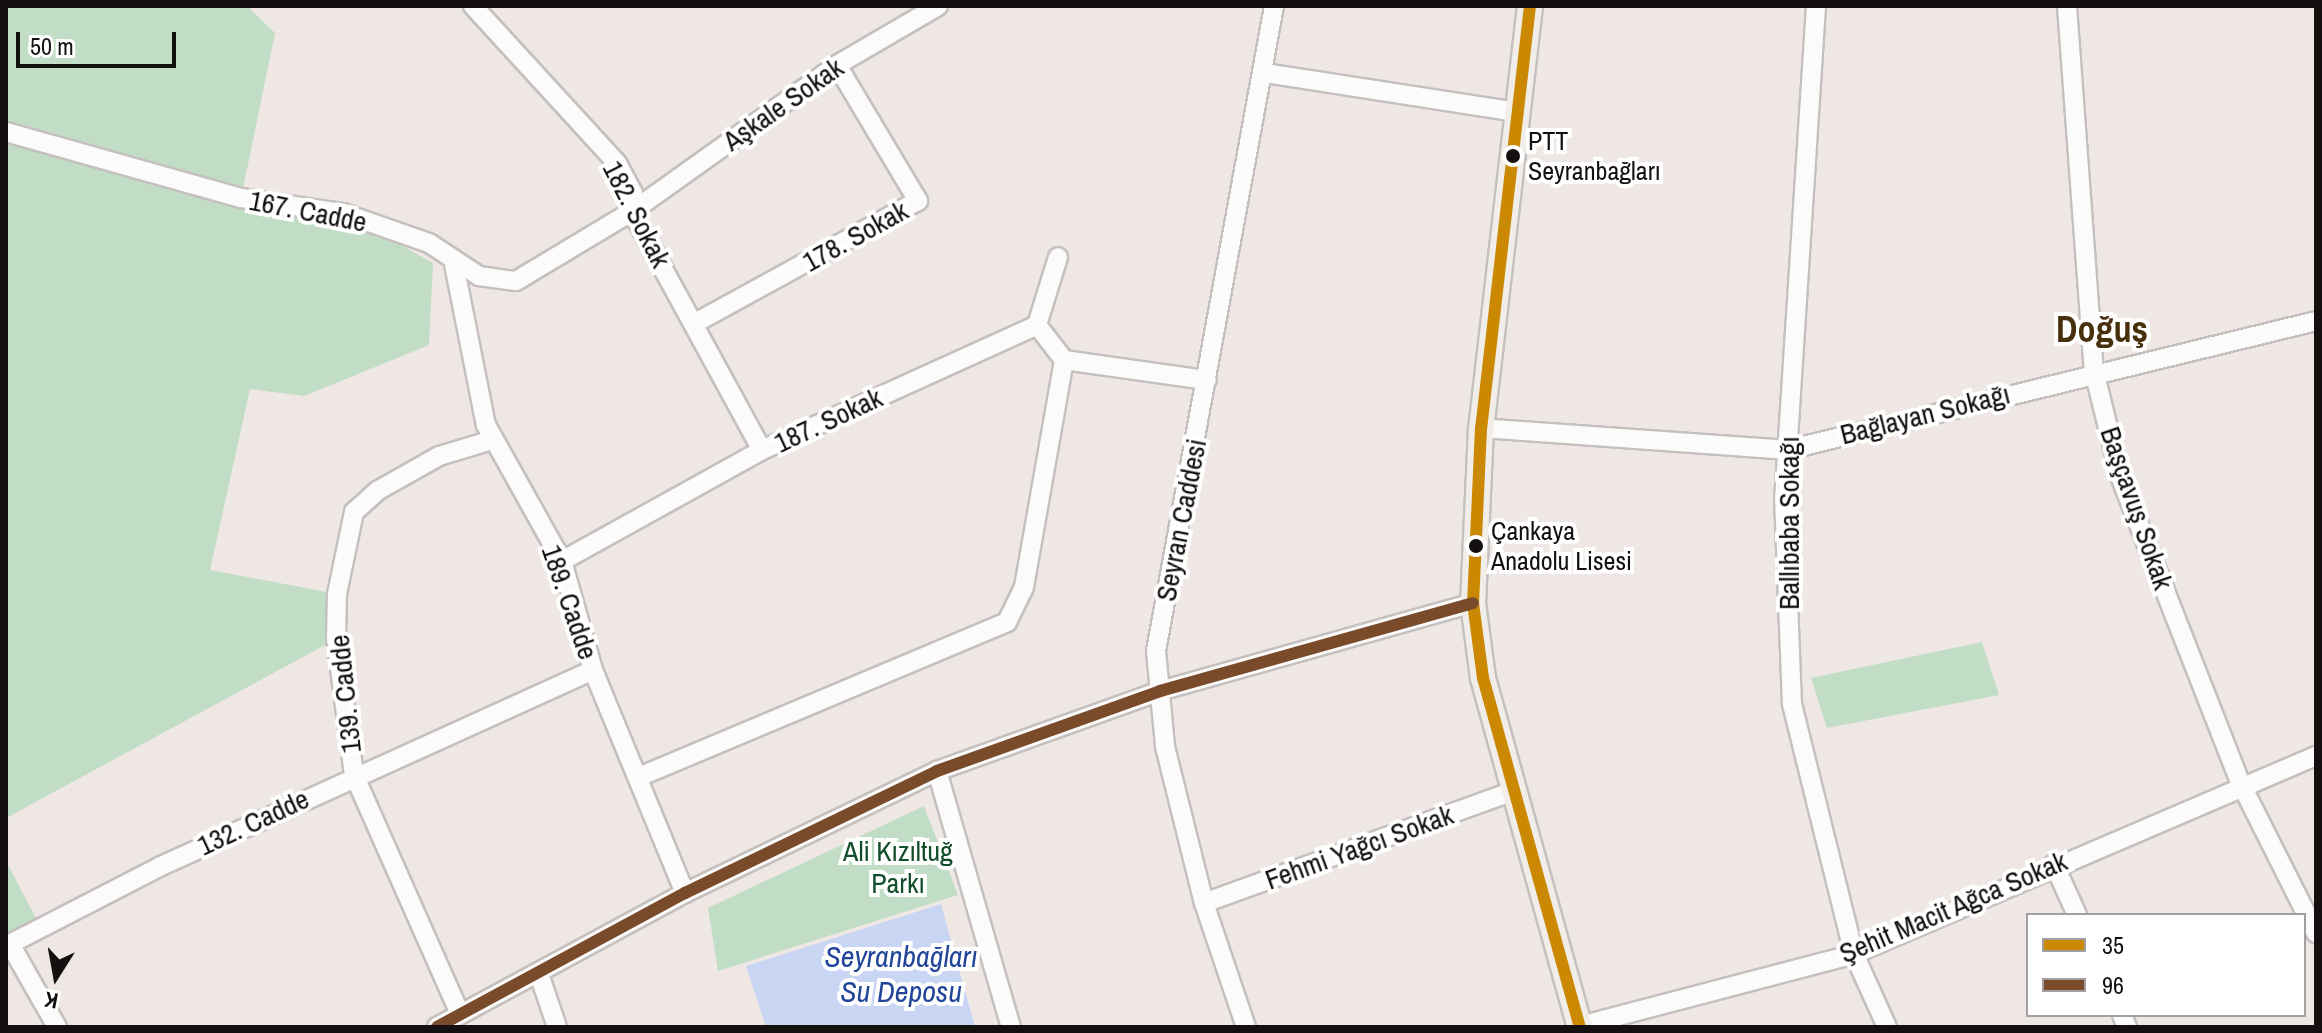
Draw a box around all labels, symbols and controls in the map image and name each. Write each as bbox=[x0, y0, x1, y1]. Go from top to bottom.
scale bar bbox=[20, 16, 180, 66]
text: 50 m bbox=[30, 30, 74, 62]
street label: Aşkale Sokak bbox=[716, 50, 850, 158]
place label: PTT Seyranbağları bbox=[1528, 125, 1661, 186]
marker: PTT Seyranbağları bbox=[1505, 148, 1521, 164]
street label: 182. Sokak bbox=[596, 155, 678, 273]
street label: 167. Cadde bbox=[247, 183, 369, 239]
street label: 178. Sokak bbox=[797, 193, 913, 279]
district label: Doğuş bbox=[2056, 308, 2148, 352]
street label: Bağlayan Sokağı bbox=[1837, 377, 2013, 451]
street label: 187. Sokak bbox=[769, 380, 887, 460]
street label: Başçavuş Sokak bbox=[2093, 422, 2181, 594]
street label: Seyran Caddesi bbox=[1149, 436, 1213, 604]
street label: Ballıbaba Sokağı bbox=[1772, 436, 1806, 610]
place label: Çankaya Anadolu Lisesi bbox=[1491, 515, 1632, 576]
marker: Çankaya Anadolu Lisesi bbox=[1468, 538, 1484, 554]
street label: 189. Cadde bbox=[535, 540, 605, 664]
street label: 139. Cadde bbox=[322, 633, 368, 755]
street label: 132. Cadde bbox=[192, 782, 314, 862]
street label: Fehmi Yağcı Sokak bbox=[1260, 797, 1458, 897]
park label: Ali Kızıltuğ Parkı bbox=[843, 834, 953, 900]
street label: Şehit Macit Ağca Sokak bbox=[1834, 844, 2072, 970]
legend bbox=[2026, 913, 2306, 1017]
text: 35 bbox=[2102, 929, 2124, 961]
north arrow bbox=[16, 937, 96, 1017]
water label: Seyranbağları Su Deposu bbox=[824, 938, 978, 1008]
text: 96 bbox=[2102, 969, 2124, 1001]
text: K bbox=[42, 985, 61, 1017]

